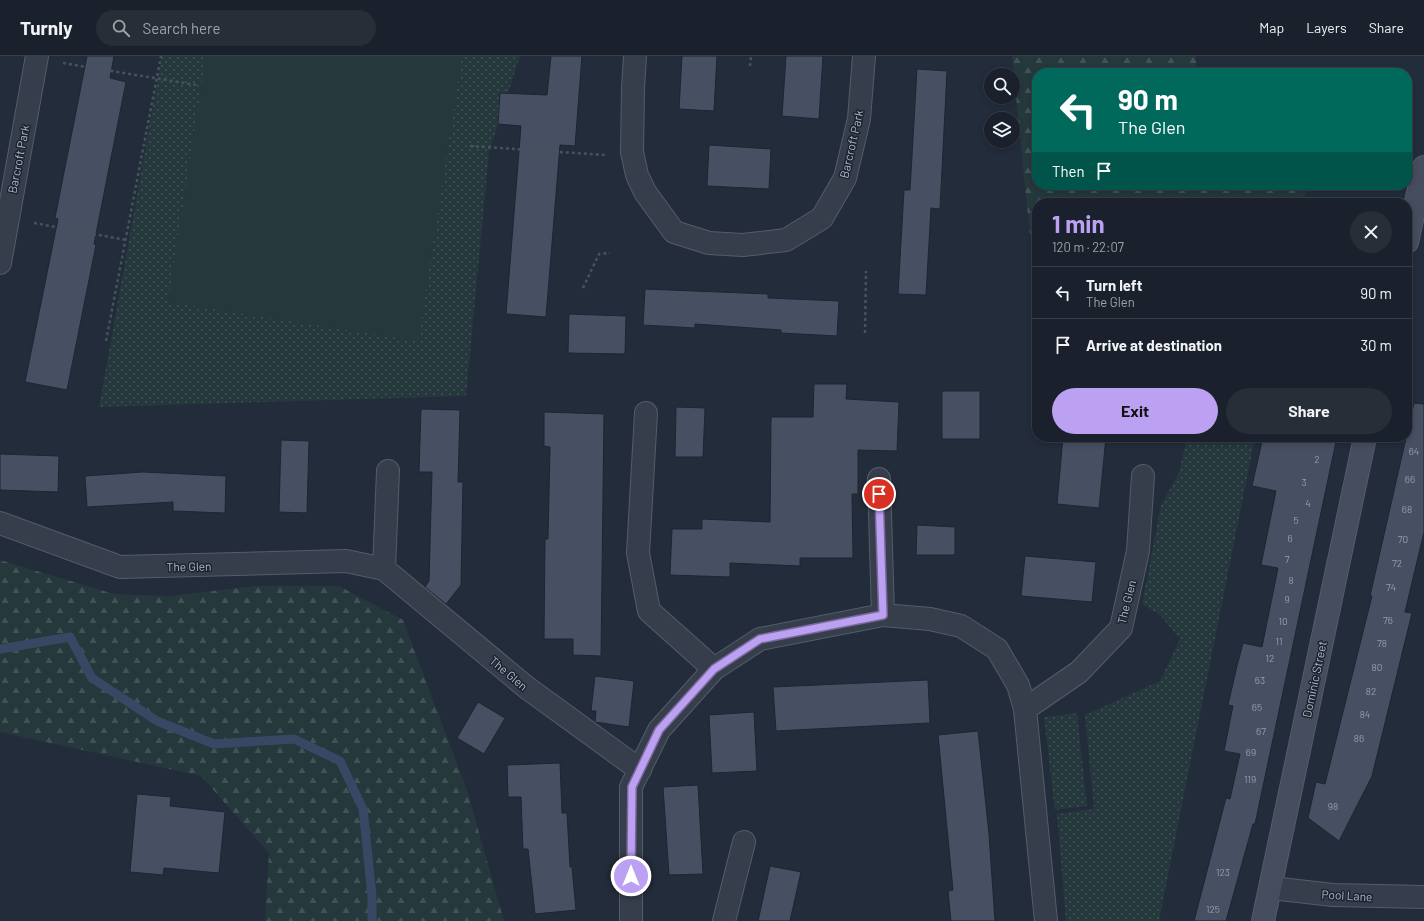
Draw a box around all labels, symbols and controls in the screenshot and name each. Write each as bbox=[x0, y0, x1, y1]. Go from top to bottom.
search box bbox=[96, 10, 376, 46]
text: Turnly bbox=[20, 16, 72, 39]
icon: search bbox=[110, 17, 132, 39]
text: Search here bbox=[142, 19, 220, 37]
text: Map bbox=[1259, 19, 1284, 36]
text: Layers bbox=[1306, 19, 1347, 36]
text: Share bbox=[1369, 19, 1404, 36]
map controls bbox=[984, 68, 1020, 148]
button: search bbox=[984, 68, 1020, 104]
text: 90 m bbox=[1118, 82, 1178, 116]
icon: left bbox=[1052, 84, 1104, 136]
street label: Barcroft Park bbox=[836, 109, 866, 179]
button: layers bbox=[984, 112, 1020, 148]
text: The Glen bbox=[1118, 116, 1185, 138]
street label: Barcroft Park bbox=[4, 124, 32, 194]
icon: arrive bbox=[1093, 160, 1115, 182]
text: Then bbox=[1052, 162, 1085, 180]
text: 1 min bbox=[1052, 209, 1105, 238]
button: close bbox=[1350, 211, 1392, 253]
text: 120 m · 22:07 bbox=[1052, 239, 1124, 255]
text: Turn left bbox=[1086, 276, 1142, 294]
icon: left bbox=[1052, 282, 1074, 304]
text: 90 m bbox=[1360, 284, 1392, 302]
text: The Glen bbox=[1086, 294, 1135, 310]
icon: arrive bbox=[1052, 334, 1074, 356]
text: Arrive at destination bbox=[1086, 336, 1222, 354]
text: 30 m bbox=[1360, 336, 1392, 354]
button: Exit bbox=[1052, 388, 1218, 434]
button: Share bbox=[1226, 388, 1392, 434]
house number: 64 bbox=[1409, 445, 1419, 457]
house number: 2 bbox=[1314, 453, 1320, 465]
house number: 66 bbox=[1405, 473, 1415, 485]
house number: 3 bbox=[1301, 476, 1307, 488]
pin bbox=[862, 477, 896, 511]
icon: arrive bbox=[868, 483, 890, 505]
house number: 4 bbox=[1305, 497, 1311, 509]
house number: 68 bbox=[1402, 503, 1412, 515]
house number: 5 bbox=[1293, 514, 1299, 526]
house number: 6 bbox=[1287, 532, 1293, 544]
house number: 70 bbox=[1398, 533, 1408, 545]
house number: 7 bbox=[1285, 553, 1290, 565]
house number: 72 bbox=[1392, 557, 1402, 569]
street label: The Glen bbox=[166, 559, 212, 573]
house number: 8 bbox=[1288, 574, 1294, 586]
street label: The Glen bbox=[1114, 578, 1138, 626]
house number: 74 bbox=[1386, 581, 1396, 593]
house number: 9 bbox=[1284, 593, 1290, 605]
house number: 76 bbox=[1383, 614, 1393, 626]
house number: 10 bbox=[1278, 615, 1288, 627]
house number: 11 bbox=[1275, 635, 1283, 647]
house number: 78 bbox=[1377, 637, 1387, 649]
street label: Dominic Street bbox=[1299, 639, 1329, 719]
house number: 12 bbox=[1266, 652, 1274, 664]
street label: The Glen bbox=[487, 653, 531, 693]
house number: 80 bbox=[1372, 661, 1382, 673]
house number: 63 bbox=[1255, 674, 1265, 686]
house number: 82 bbox=[1366, 685, 1376, 697]
house number: 65 bbox=[1252, 701, 1262, 713]
house number: 84 bbox=[1360, 708, 1370, 720]
house number: 67 bbox=[1256, 725, 1266, 737]
house number: 86 bbox=[1354, 732, 1364, 744]
house number: 69 bbox=[1246, 746, 1256, 758]
house number: 119 bbox=[1244, 773, 1256, 785]
house number: 98 bbox=[1328, 800, 1338, 812]
position arrow bbox=[610, 855, 652, 897]
house number: 123 bbox=[1216, 866, 1230, 878]
street label: Pool Lane bbox=[1321, 887, 1373, 903]
house number: 125 bbox=[1206, 903, 1220, 915]

